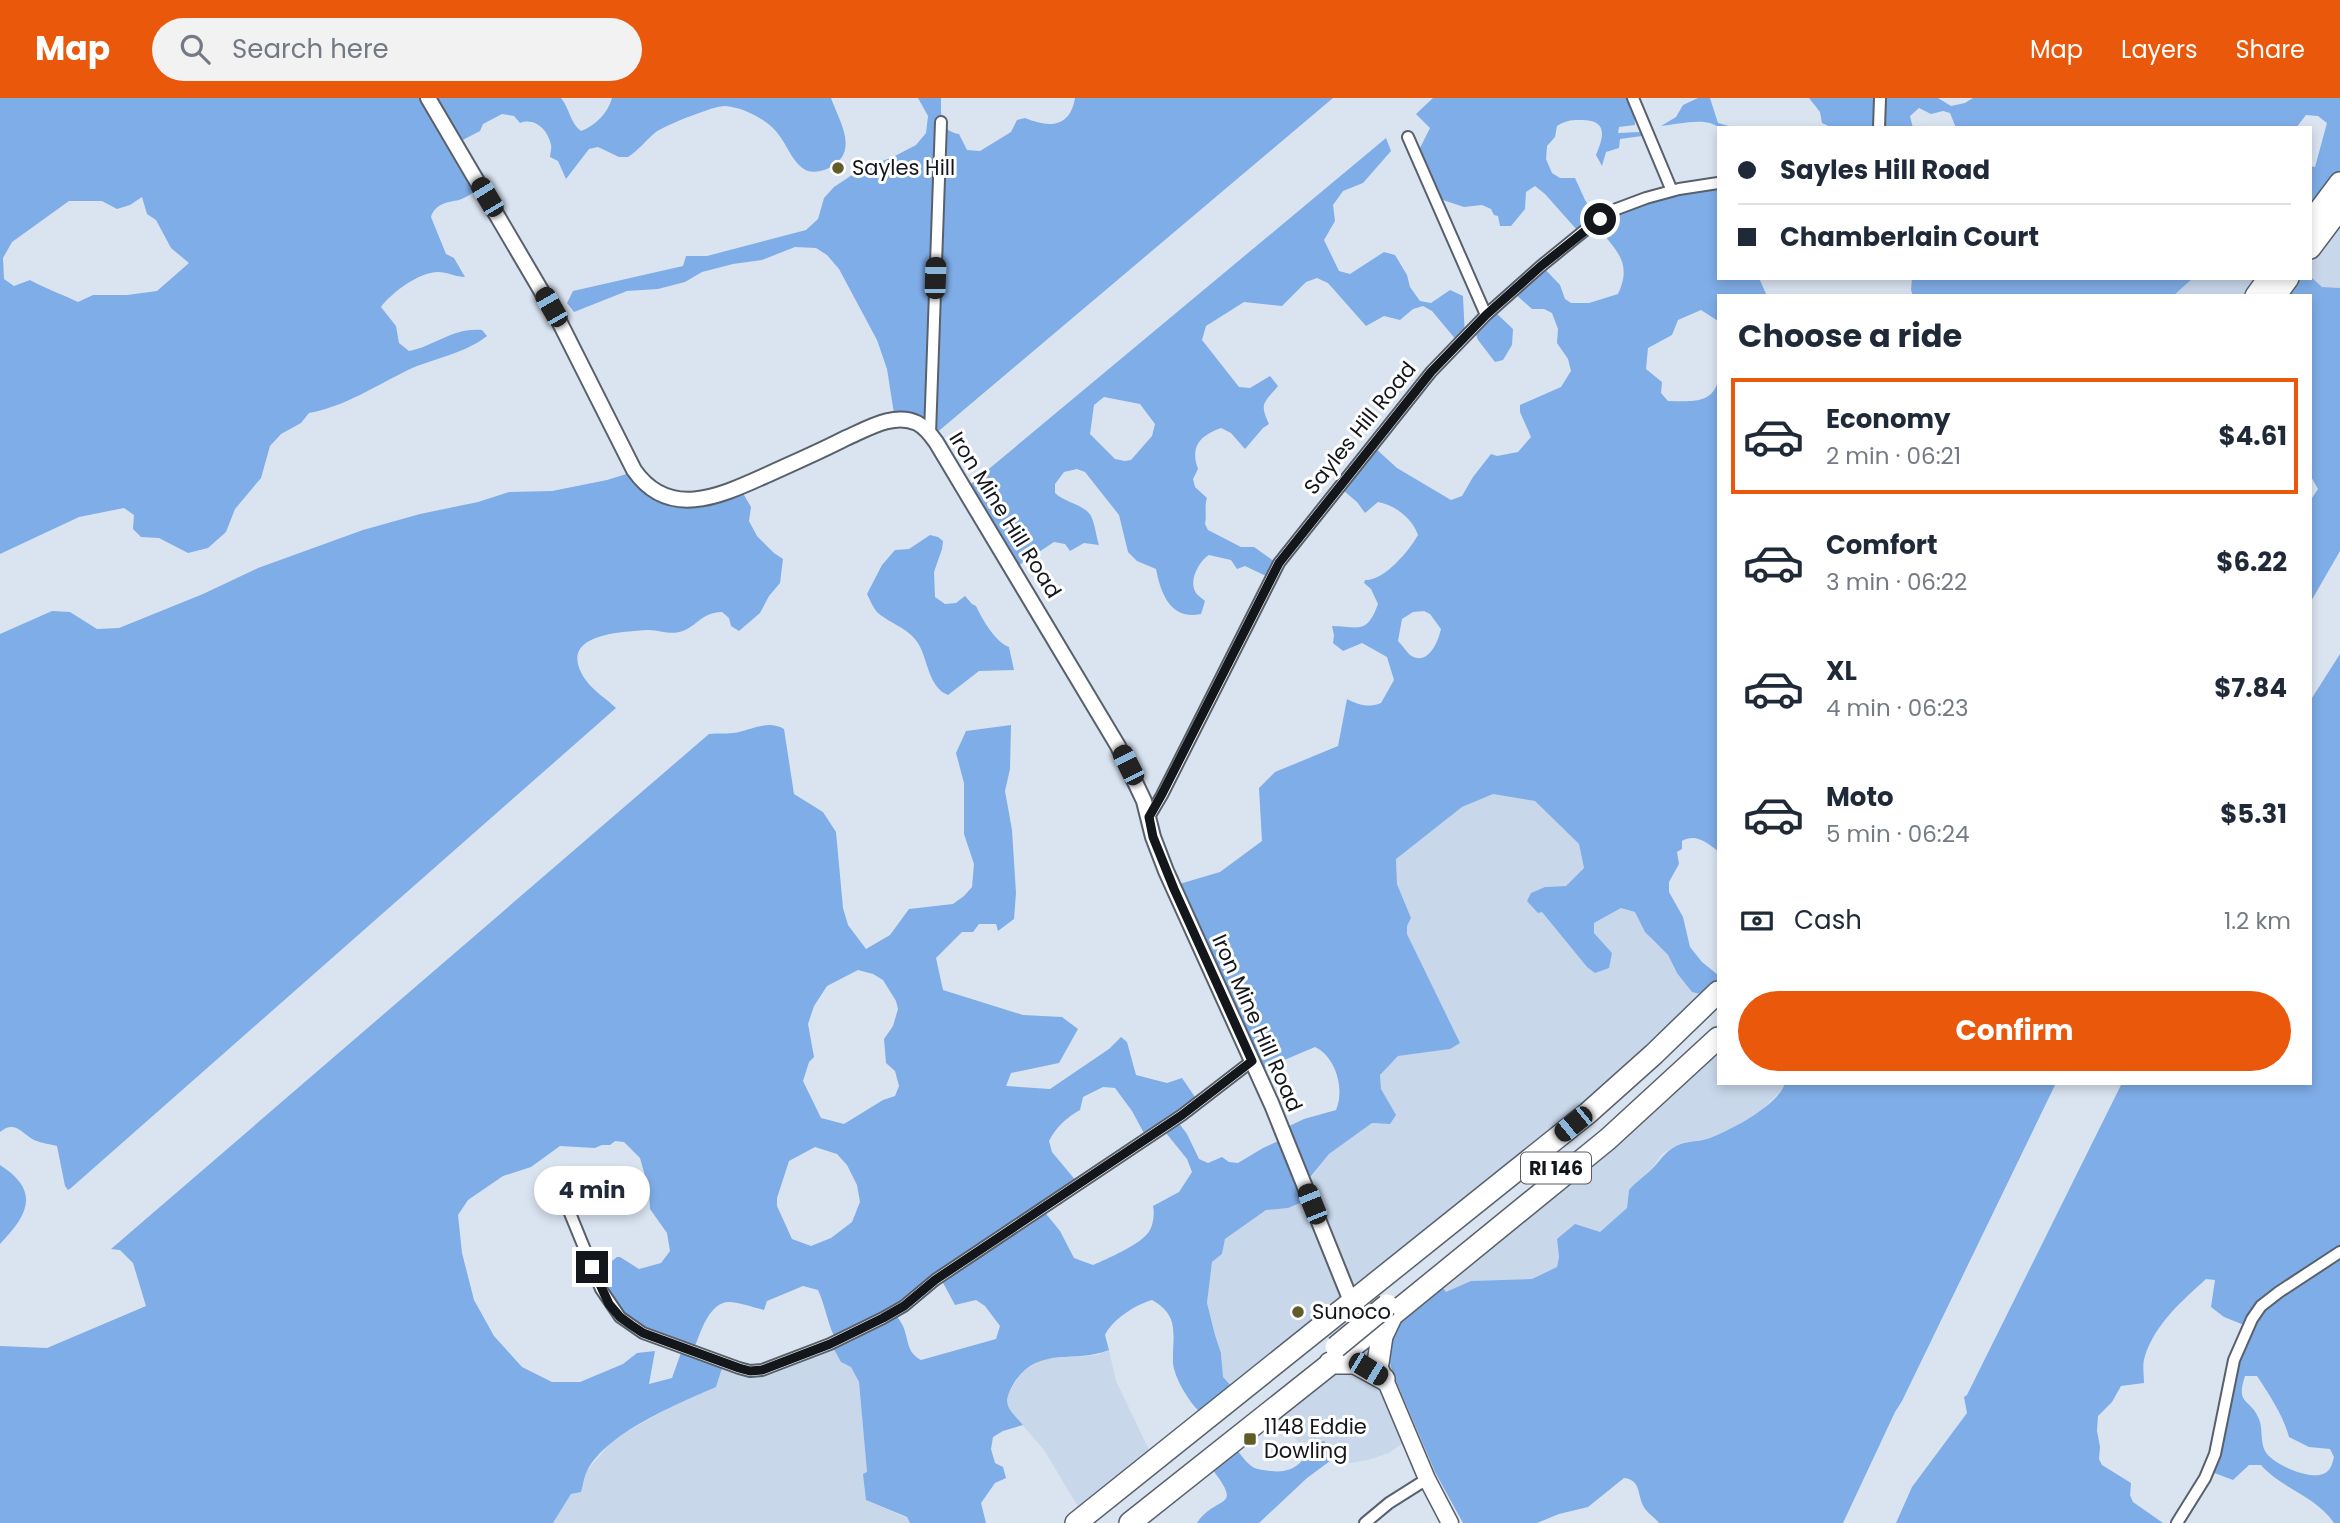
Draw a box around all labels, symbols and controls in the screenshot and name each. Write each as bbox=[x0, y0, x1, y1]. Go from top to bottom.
search box bbox=[152, 18, 642, 81]
text: Map bbox=[35, 25, 110, 72]
icon: search bbox=[176, 30, 214, 68]
text: Search here bbox=[232, 31, 389, 67]
text: Map bbox=[2030, 33, 2083, 66]
text: Layers bbox=[2121, 33, 2197, 66]
text: Share bbox=[2235, 33, 2305, 66]
text: Sayles Hill Road bbox=[1780, 152, 1990, 188]
place label: Sayles Hill bbox=[852, 153, 955, 182]
marker: Sayles Hill bbox=[830, 160, 846, 176]
car bbox=[468, 174, 507, 220]
route start bbox=[1584, 203, 1616, 235]
text: Chamberlain Court bbox=[1780, 219, 2039, 255]
car bbox=[924, 257, 947, 299]
car bbox=[532, 284, 571, 330]
text: Choose a ride bbox=[1738, 313, 1962, 358]
street label: Sayles Hill Road bbox=[1297, 355, 1422, 500]
text: Economy bbox=[1826, 401, 1950, 437]
icon: car bbox=[1742, 405, 1805, 468]
text: $4.61 bbox=[2219, 418, 2287, 454]
street label: Iron Mine Hill Road bbox=[943, 426, 1068, 603]
text: 2 min · 06:21 bbox=[1826, 440, 1961, 472]
text: Comfort bbox=[1826, 527, 1938, 563]
icon: car bbox=[1742, 531, 1805, 594]
text: $6.22 bbox=[2216, 544, 2287, 580]
text: 3 min · 06:22 bbox=[1826, 566, 1967, 598]
text: XL bbox=[1826, 653, 1857, 689]
icon: car bbox=[1742, 657, 1805, 720]
text: $7.84 bbox=[2214, 670, 2287, 706]
text: 4 min · 06:23 bbox=[1826, 692, 1969, 724]
car bbox=[1110, 742, 1147, 788]
text: Moto bbox=[1826, 779, 1894, 815]
icon: car bbox=[1742, 783, 1805, 846]
text: $5.31 bbox=[2220, 796, 2287, 832]
text: 5 min · 06:24 bbox=[1826, 818, 1969, 850]
icon: cash bbox=[1738, 902, 1776, 940]
text: Cash bbox=[1794, 902, 1862, 938]
text: 1.2 km bbox=[2224, 905, 2291, 937]
street label: Iron Mine Hill Road bbox=[1205, 930, 1310, 1116]
button: Confirm bbox=[1738, 991, 2291, 1071]
car bbox=[1551, 1103, 1596, 1145]
road number: RI 146 bbox=[1521, 1152, 1591, 1184]
callout: 4 min bbox=[534, 1166, 650, 1214]
text: 4 min bbox=[558, 1174, 626, 1206]
car bbox=[1295, 1181, 1330, 1227]
route end bbox=[576, 1251, 608, 1283]
place label: Sunoco bbox=[1312, 1297, 1391, 1326]
marker: Sunoco bbox=[1290, 1304, 1306, 1320]
car bbox=[1345, 1349, 1392, 1389]
place label: 1148 Eddie Dowling bbox=[1264, 1412, 1367, 1465]
marker: 1148 Eddie Dowling bbox=[1242, 1431, 1258, 1447]

